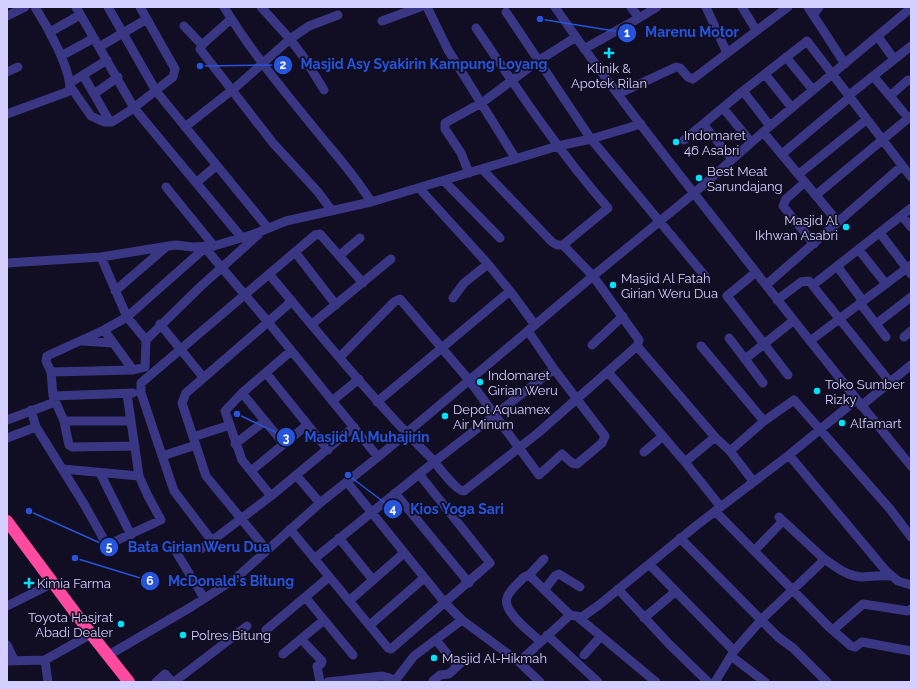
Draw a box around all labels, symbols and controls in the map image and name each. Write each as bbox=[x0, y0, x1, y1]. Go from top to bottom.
callout: Marenu Motor bbox=[617, 20, 747, 46]
text: Marenu Motor bbox=[645, 24, 739, 40]
text: 1 bbox=[624, 26, 630, 40]
marker: Klinik & Apotek Rilan bbox=[603, 47, 615, 59]
callout: Masjid Asy Syakirin Kampung Loyang bbox=[273, 52, 556, 78]
text: Masjid Asy Syakirin Kampung Loyang bbox=[301, 56, 548, 72]
text: 2 bbox=[280, 58, 287, 72]
place label: Klinik & Apotek Rilan bbox=[571, 61, 647, 91]
place label: Indomaret 46 Asabri bbox=[684, 128, 747, 158]
marker: Indomaret 46 Asabri bbox=[671, 137, 681, 147]
place label: Best Meat Sarundajang bbox=[707, 164, 783, 194]
marker: Best Meat Sarundajang bbox=[694, 173, 704, 183]
place label: Masjid Al Ikhwan Asabri bbox=[755, 213, 838, 243]
marker: Masjid Al Ikhwan Asabri bbox=[841, 222, 851, 232]
place label: Masjid Al Fatah Girian Weru Dua bbox=[621, 271, 718, 301]
marker: Masjid Al Fatah Girian Weru Dua bbox=[608, 280, 618, 290]
place label: Indomaret Girian Weru bbox=[488, 368, 558, 398]
marker: Indomaret Girian Weru bbox=[475, 377, 485, 387]
place label: Toko Sumber Rizky bbox=[825, 377, 905, 407]
marker: Toko Sumber Rizky bbox=[812, 386, 822, 396]
place label: Depot Aquamex Air Minum bbox=[453, 402, 551, 432]
marker: Depot Aquamex Air Minum bbox=[440, 411, 450, 421]
place label: Alfamart bbox=[850, 416, 902, 431]
marker: Alfamart bbox=[837, 418, 847, 428]
callout: Masjid Al Muhajirin bbox=[276, 424, 438, 450]
text: Masjid Al Muhajirin bbox=[305, 429, 429, 445]
text: 3 bbox=[283, 431, 290, 445]
callout: Kios Yoga Sari bbox=[383, 496, 512, 522]
text: Kios Yoga Sari bbox=[410, 501, 504, 517]
text: 4 bbox=[390, 502, 397, 516]
callout: Bata Girian Weru Dua bbox=[99, 534, 278, 560]
text: Bata Girian Weru Dua bbox=[128, 539, 270, 555]
text: 5 bbox=[106, 540, 113, 554]
callout: McDonald's Bitung bbox=[140, 568, 302, 594]
text: McDonald's Bitung bbox=[168, 573, 294, 589]
text: 6 bbox=[146, 574, 154, 588]
place label: Kimia Farma bbox=[37, 576, 111, 591]
marker: Kimia Farma bbox=[24, 578, 34, 588]
place label: Toyota Hasjrat Abadi Dealer bbox=[28, 610, 114, 640]
marker: Toyota Hasjrat Abadi Dealer bbox=[116, 619, 126, 629]
place label: Polres Bitung bbox=[191, 628, 271, 643]
marker: Polres Bitung bbox=[178, 630, 188, 640]
place label: Masjid Al-Hikmah bbox=[442, 651, 547, 666]
marker: Masjid Al-Hikmah bbox=[429, 653, 439, 663]

